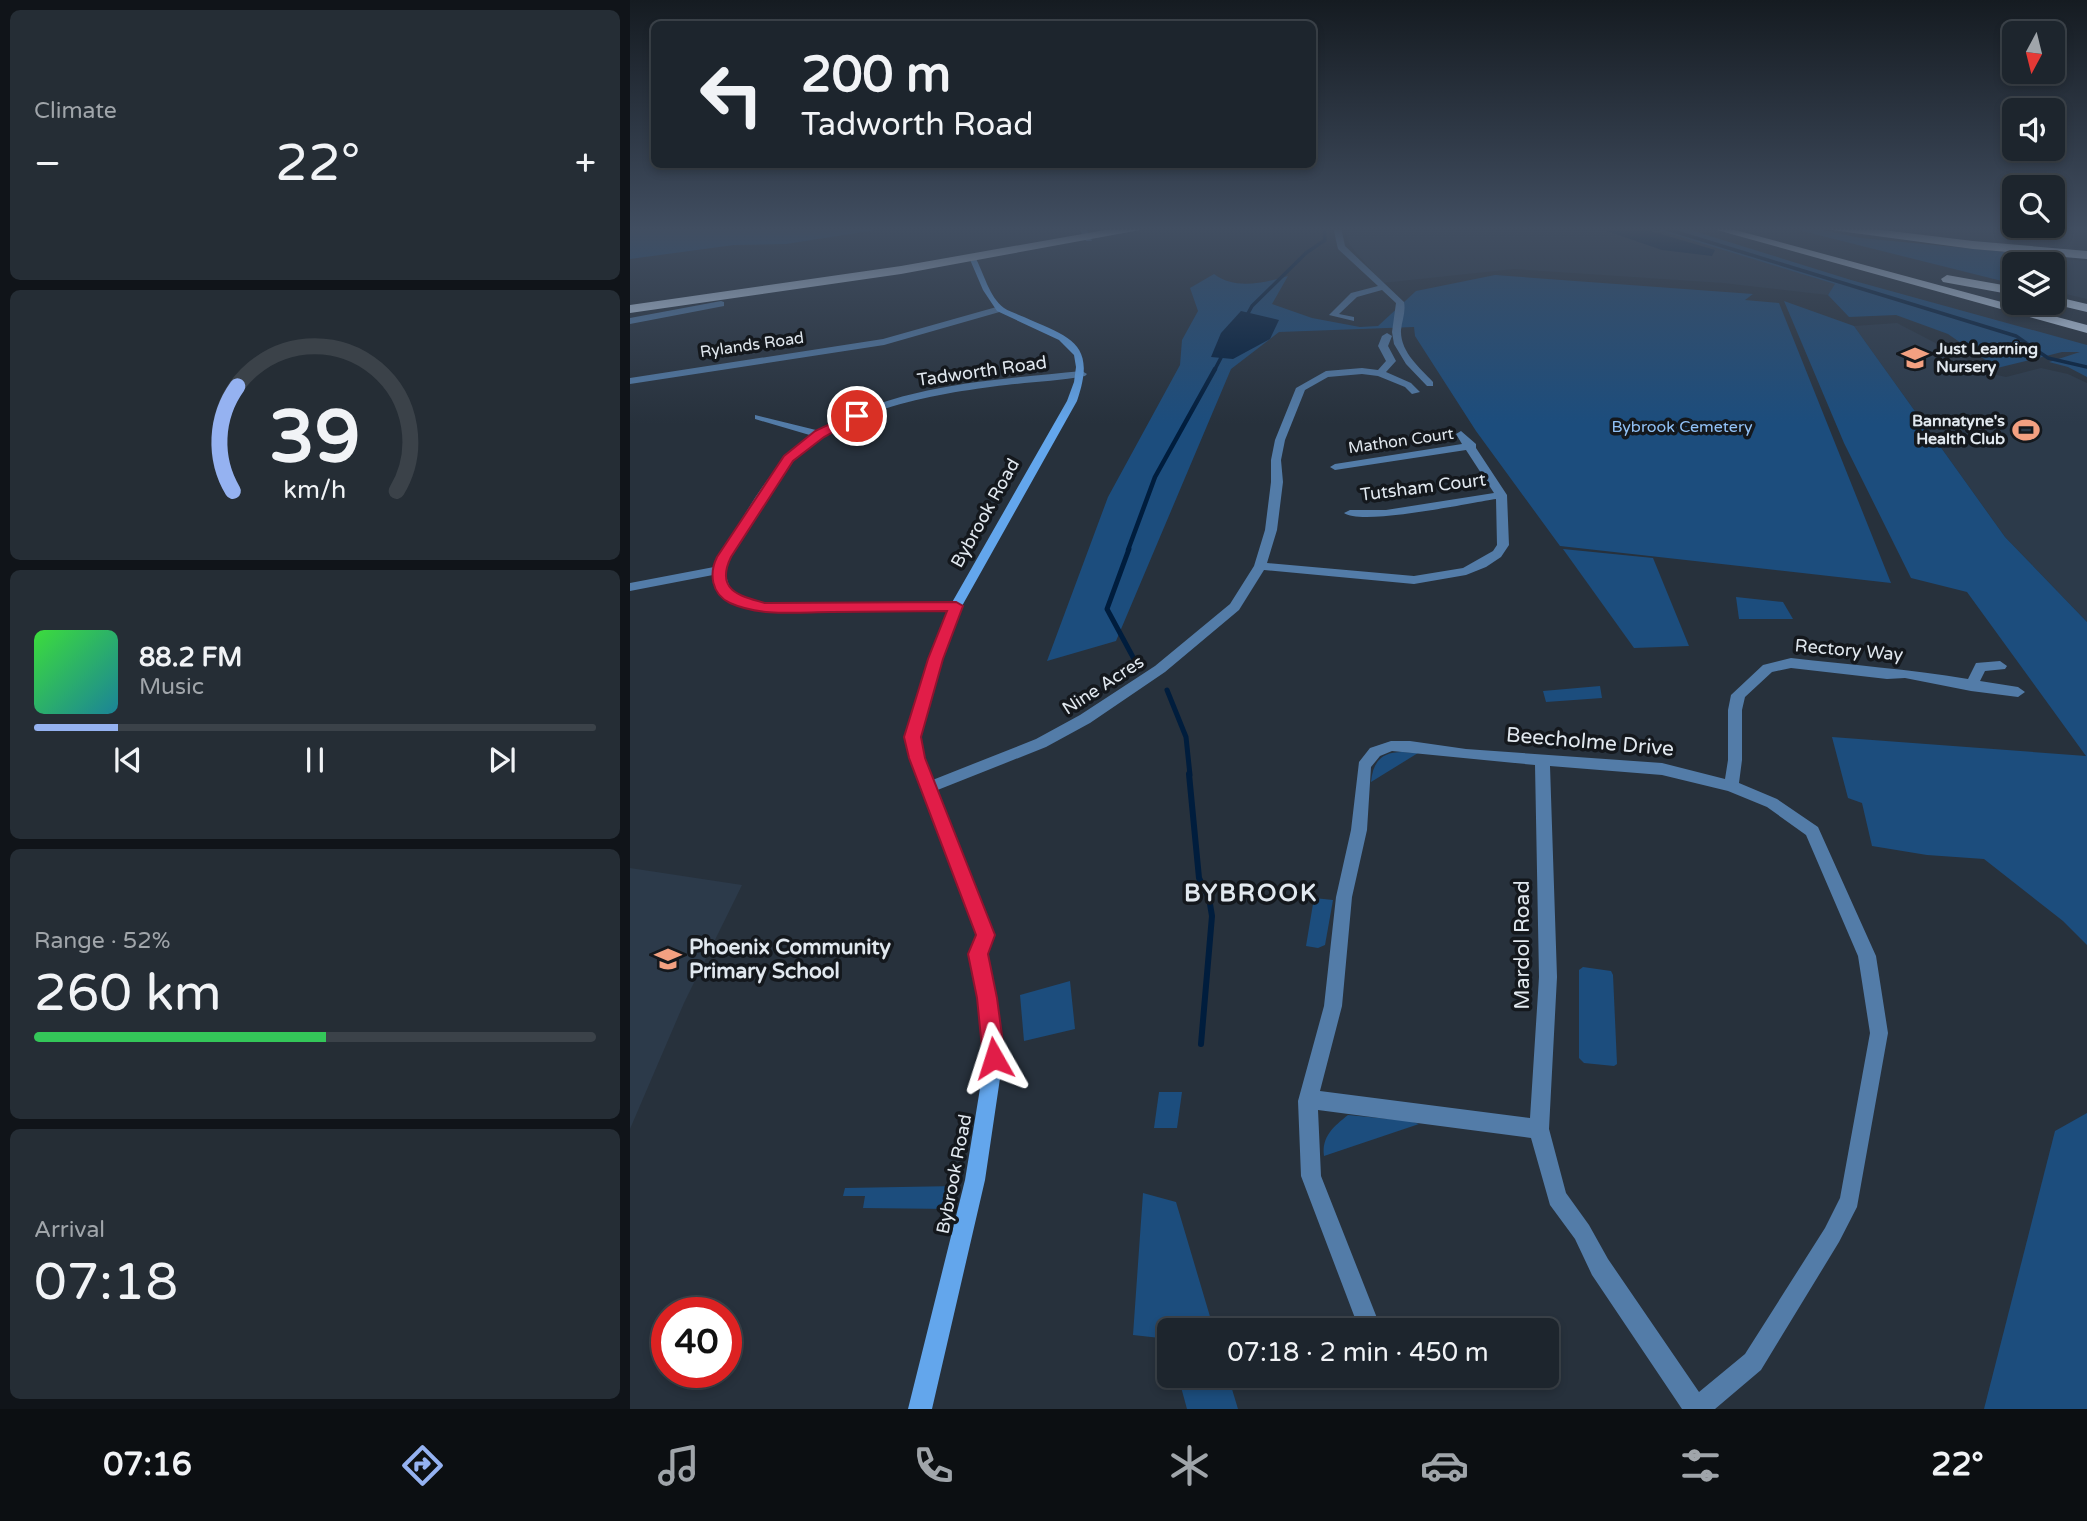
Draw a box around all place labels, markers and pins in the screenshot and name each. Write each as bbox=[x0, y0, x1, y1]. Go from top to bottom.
place label: Just Learning Nursery bbox=[1935, 339, 2038, 377]
school or university icon: Just Learning Nursery bbox=[1900, 343, 1930, 373]
pin bbox=[827, 386, 887, 446]
place label: Bannatyne's Health Club bbox=[1912, 411, 2005, 449]
sports icon: Bannatyne's Health Club bbox=[2011, 415, 2041, 445]
place label: Phoenix Community Primary School bbox=[689, 935, 891, 984]
school or university icon: Phoenix Community Primary School bbox=[653, 944, 683, 974]

